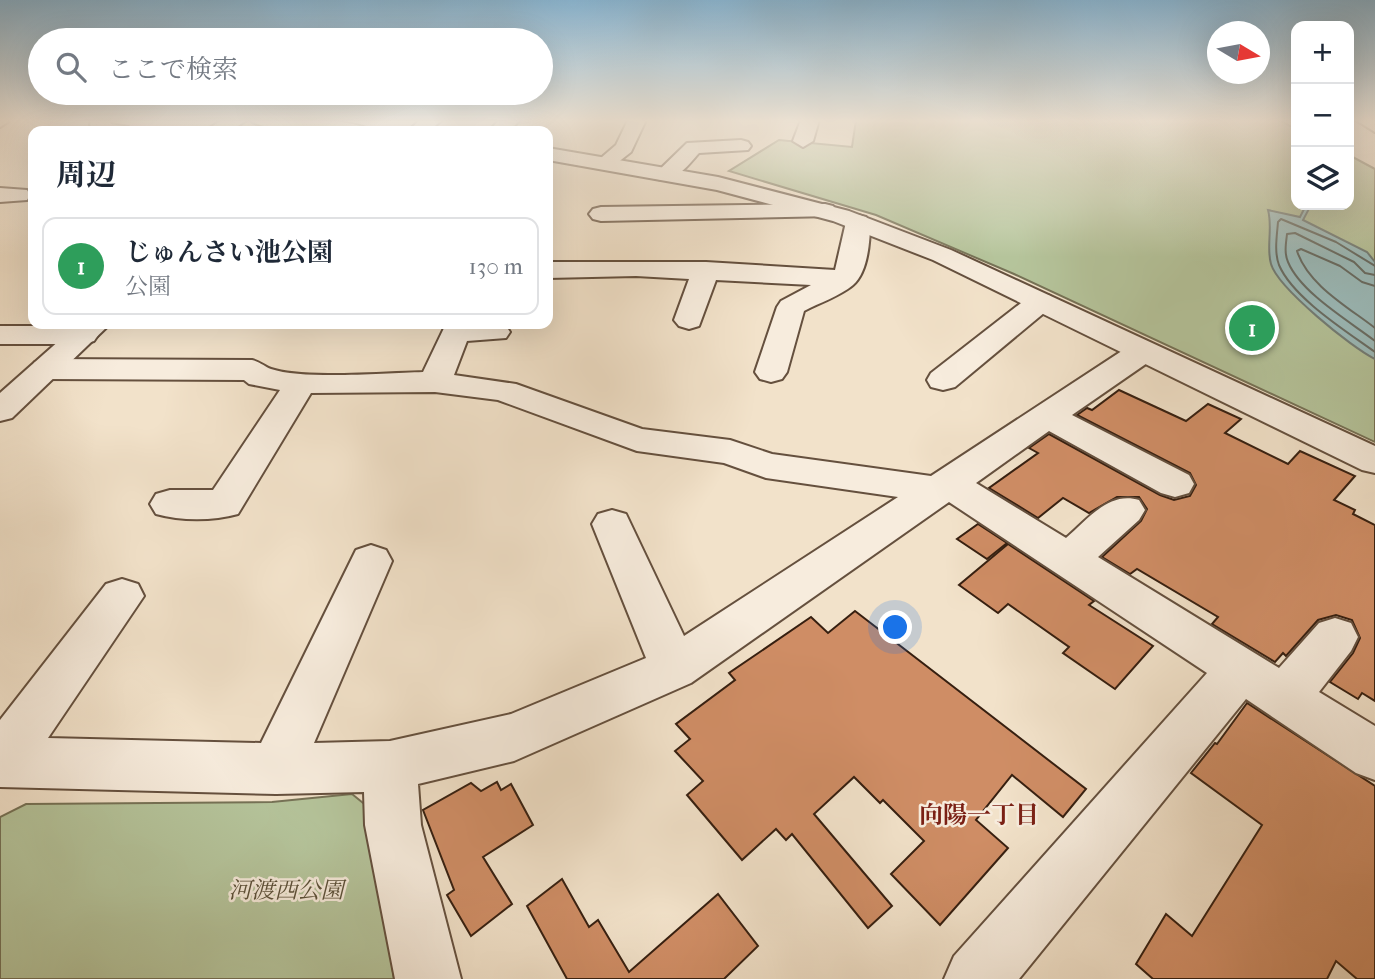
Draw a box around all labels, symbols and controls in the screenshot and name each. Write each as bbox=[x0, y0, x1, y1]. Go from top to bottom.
north arrow bbox=[1207, 21, 1270, 84]
map controls bbox=[1291, 21, 1354, 210]
button: + bbox=[1291, 21, 1354, 84]
search box bbox=[28, 28, 553, 105]
icon: search bbox=[52, 48, 90, 86]
text: ここで検索 bbox=[108, 54, 238, 85]
button: − bbox=[1291, 84, 1354, 147]
button: layers bbox=[1291, 147, 1354, 210]
text: 周辺 bbox=[56, 158, 116, 193]
text: じゅんさい池公園 bbox=[125, 237, 333, 268]
text: 1 bbox=[77, 253, 85, 280]
text: 130 m bbox=[469, 253, 523, 280]
text: 公園 bbox=[125, 273, 171, 300]
pin: 1 bbox=[1229, 302, 1275, 354]
your location bbox=[878, 610, 912, 644]
district label: 向陽一丁目 bbox=[919, 801, 1039, 829]
park label: 河渡西公園 bbox=[229, 877, 348, 904]

